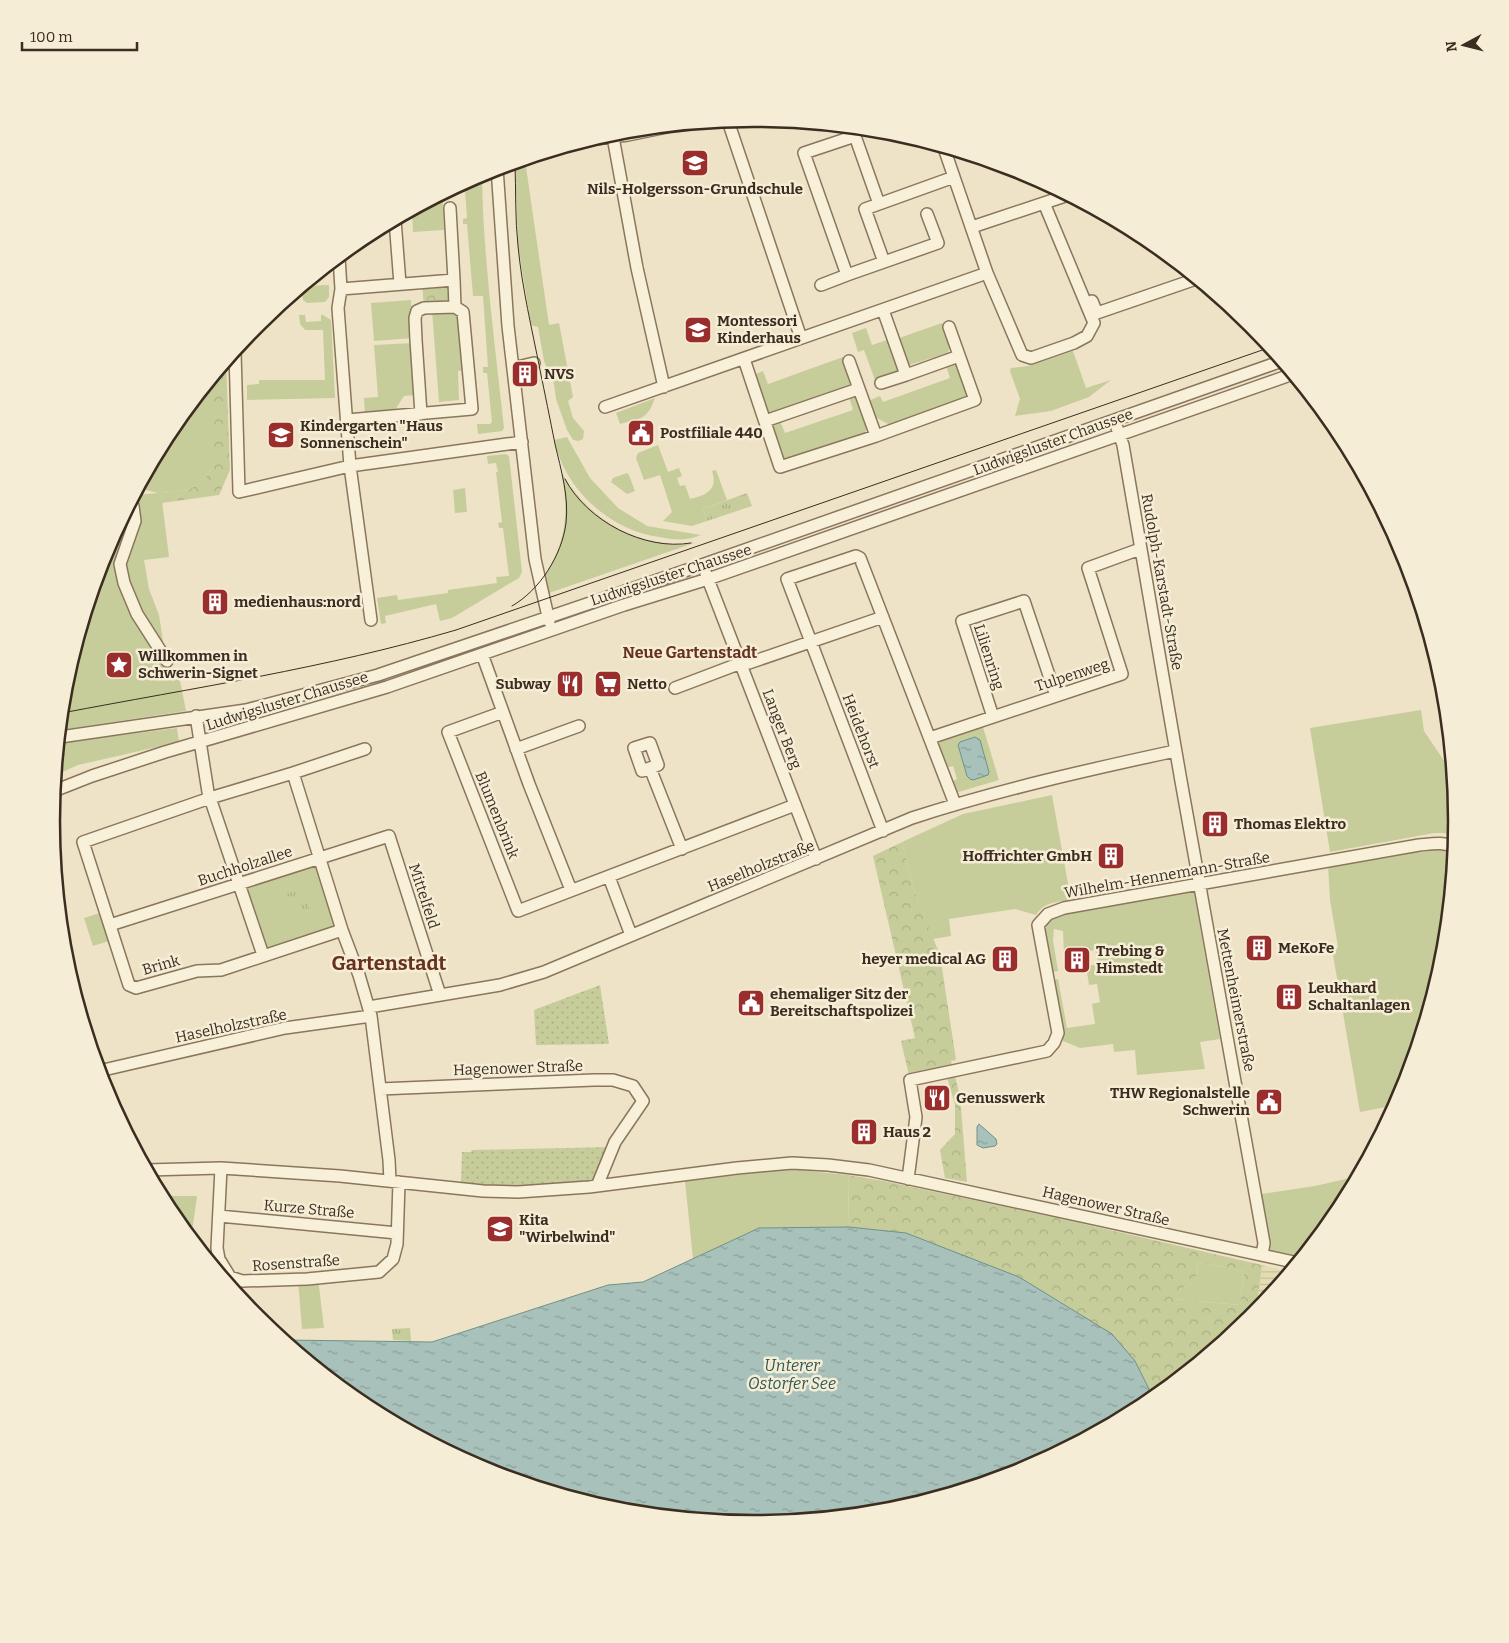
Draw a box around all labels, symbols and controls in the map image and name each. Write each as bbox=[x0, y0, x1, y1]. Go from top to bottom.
scale bar bbox=[22, 20, 138, 52]
north arrow bbox=[1439, 20, 1489, 70]
text: 100 m bbox=[30, 28, 73, 46]
text: N bbox=[1442, 40, 1461, 53]
school or university icon: Nils-Holgersson-Grundschule bbox=[680, 148, 710, 178]
place label: Nils-Holgersson-Grundschule bbox=[587, 180, 803, 198]
place label: Montessori Kinderhaus bbox=[717, 312, 801, 347]
school or university icon: Montessori Kinderhaus bbox=[683, 315, 713, 345]
building icon: NVS bbox=[510, 359, 540, 389]
place label: NVS bbox=[544, 365, 574, 383]
street label: Ludwigsluster Chaussee bbox=[971, 405, 1135, 479]
place label: Kindergarten "Haus Sonnenschein" bbox=[300, 417, 443, 452]
public building icon: Postfiliale 440 bbox=[626, 418, 656, 448]
school or university icon: Kindergarten "Haus Sonnenschein" bbox=[266, 420, 296, 450]
place label: Postfiliale 440 bbox=[660, 424, 763, 442]
street label: Rudolph-Karstadt-Straße bbox=[1138, 492, 1186, 672]
street label: Ludwigsluster Chaussee bbox=[588, 540, 754, 610]
building icon: medienhaus:nord bbox=[200, 587, 230, 617]
place label: medienhaus:nord bbox=[234, 593, 361, 611]
street label: Lilienring bbox=[970, 622, 1008, 692]
district label: Neue Gartenstadt bbox=[623, 643, 758, 662]
place label: Willkommen in Schwerin-Signet bbox=[138, 647, 258, 682]
place icon: Willkommen in Schwerin-Signet bbox=[104, 650, 134, 680]
street label: Tulpenweg bbox=[1033, 655, 1111, 695]
street label: Ludwigsluster Chaussee bbox=[204, 668, 370, 734]
restaurant icon: Subway bbox=[555, 669, 585, 699]
supermarket icon: Netto bbox=[593, 669, 623, 699]
place label: Subway bbox=[496, 675, 552, 693]
place label: Netto bbox=[627, 675, 667, 693]
street label: Langer Berg bbox=[759, 686, 805, 772]
street label: Heidehorst bbox=[839, 691, 884, 771]
street label: Blumenbrink bbox=[471, 769, 523, 862]
building icon: Thomas Elektro bbox=[1200, 809, 1230, 839]
place label: Thomas Elektro bbox=[1234, 815, 1347, 833]
street label: Haselholzstraße bbox=[705, 836, 817, 896]
building icon: Hoffrichter GmbH bbox=[1096, 841, 1126, 871]
street label: Buchholzallee bbox=[196, 842, 294, 890]
place label: Hoffrichter GmbH bbox=[963, 847, 1092, 865]
street label: Wilhelm-Hennemann-Straße bbox=[1063, 848, 1271, 902]
street label: Mittelfeld bbox=[405, 861, 443, 931]
street label: Mettenheimerstraße bbox=[1213, 927, 1259, 1073]
building icon: MeKoFe bbox=[1244, 933, 1274, 963]
place label: MeKoFe bbox=[1278, 939, 1334, 957]
place label: Trebing & Himstedt bbox=[1096, 942, 1165, 977]
building icon: heyer medical AG bbox=[990, 944, 1020, 974]
building icon: Trebing & Himstedt bbox=[1062, 945, 1092, 975]
place label: heyer medical AG bbox=[862, 950, 986, 968]
street label: Brink bbox=[140, 951, 182, 979]
district label: Gartenstadt bbox=[332, 951, 447, 975]
place label: Leukhard Schaltanlagen bbox=[1308, 979, 1411, 1014]
building icon: Leukhard Schaltanlagen bbox=[1274, 982, 1304, 1012]
place label: ehemaliger Sitz der Bereitschaftspolizei bbox=[770, 985, 913, 1020]
public building icon: ehemaliger Sitz der Bereitschaftspolizei bbox=[736, 988, 766, 1018]
street label: Haselholzstraße bbox=[174, 1005, 288, 1047]
street label: Hagenower Straße bbox=[453, 1057, 583, 1079]
restaurant icon: Genusswerk bbox=[922, 1083, 952, 1113]
place label: THW Regionalstelle Schwerin bbox=[1110, 1084, 1250, 1119]
public building icon: THW Regionalstelle Schwerin bbox=[1254, 1087, 1284, 1117]
place label: Genusswerk bbox=[956, 1089, 1045, 1107]
building icon: Haus 2 bbox=[849, 1117, 879, 1147]
place label: Haus 2 bbox=[883, 1123, 931, 1141]
street label: Hagenower Straße bbox=[1041, 1183, 1171, 1229]
street label: Kurze Straße bbox=[263, 1196, 355, 1222]
place label: Kita "Wirbelwind" bbox=[519, 1211, 616, 1246]
school or university icon: Kita "Wirbelwind" bbox=[485, 1214, 515, 1244]
street label: Rosenstraße bbox=[252, 1251, 340, 1275]
water label: Unterer Ostorfer See bbox=[748, 1356, 836, 1393]

